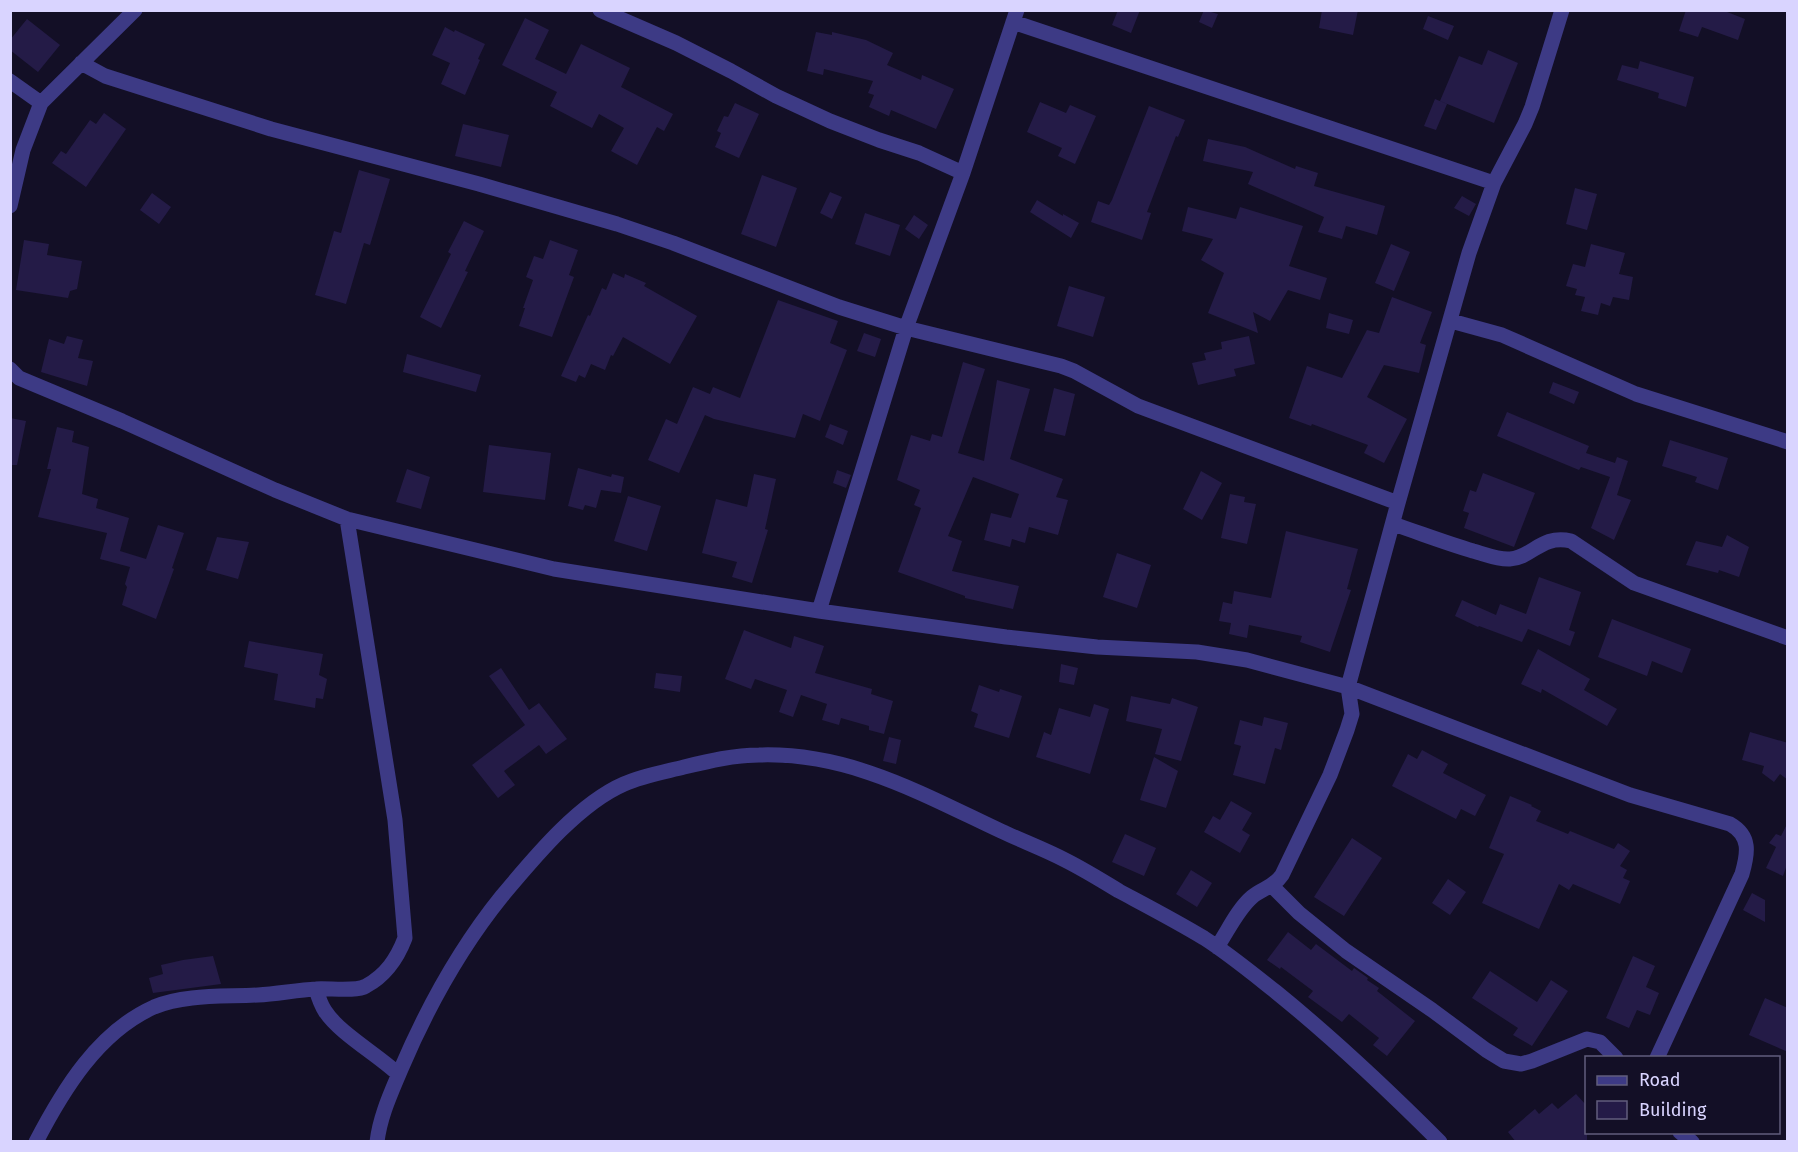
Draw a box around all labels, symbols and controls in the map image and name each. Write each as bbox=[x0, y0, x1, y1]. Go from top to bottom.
legend bbox=[1585, 1056, 1780, 1134]
text: Road bbox=[1639, 1069, 1681, 1091]
text: Building bbox=[1639, 1099, 1707, 1121]

